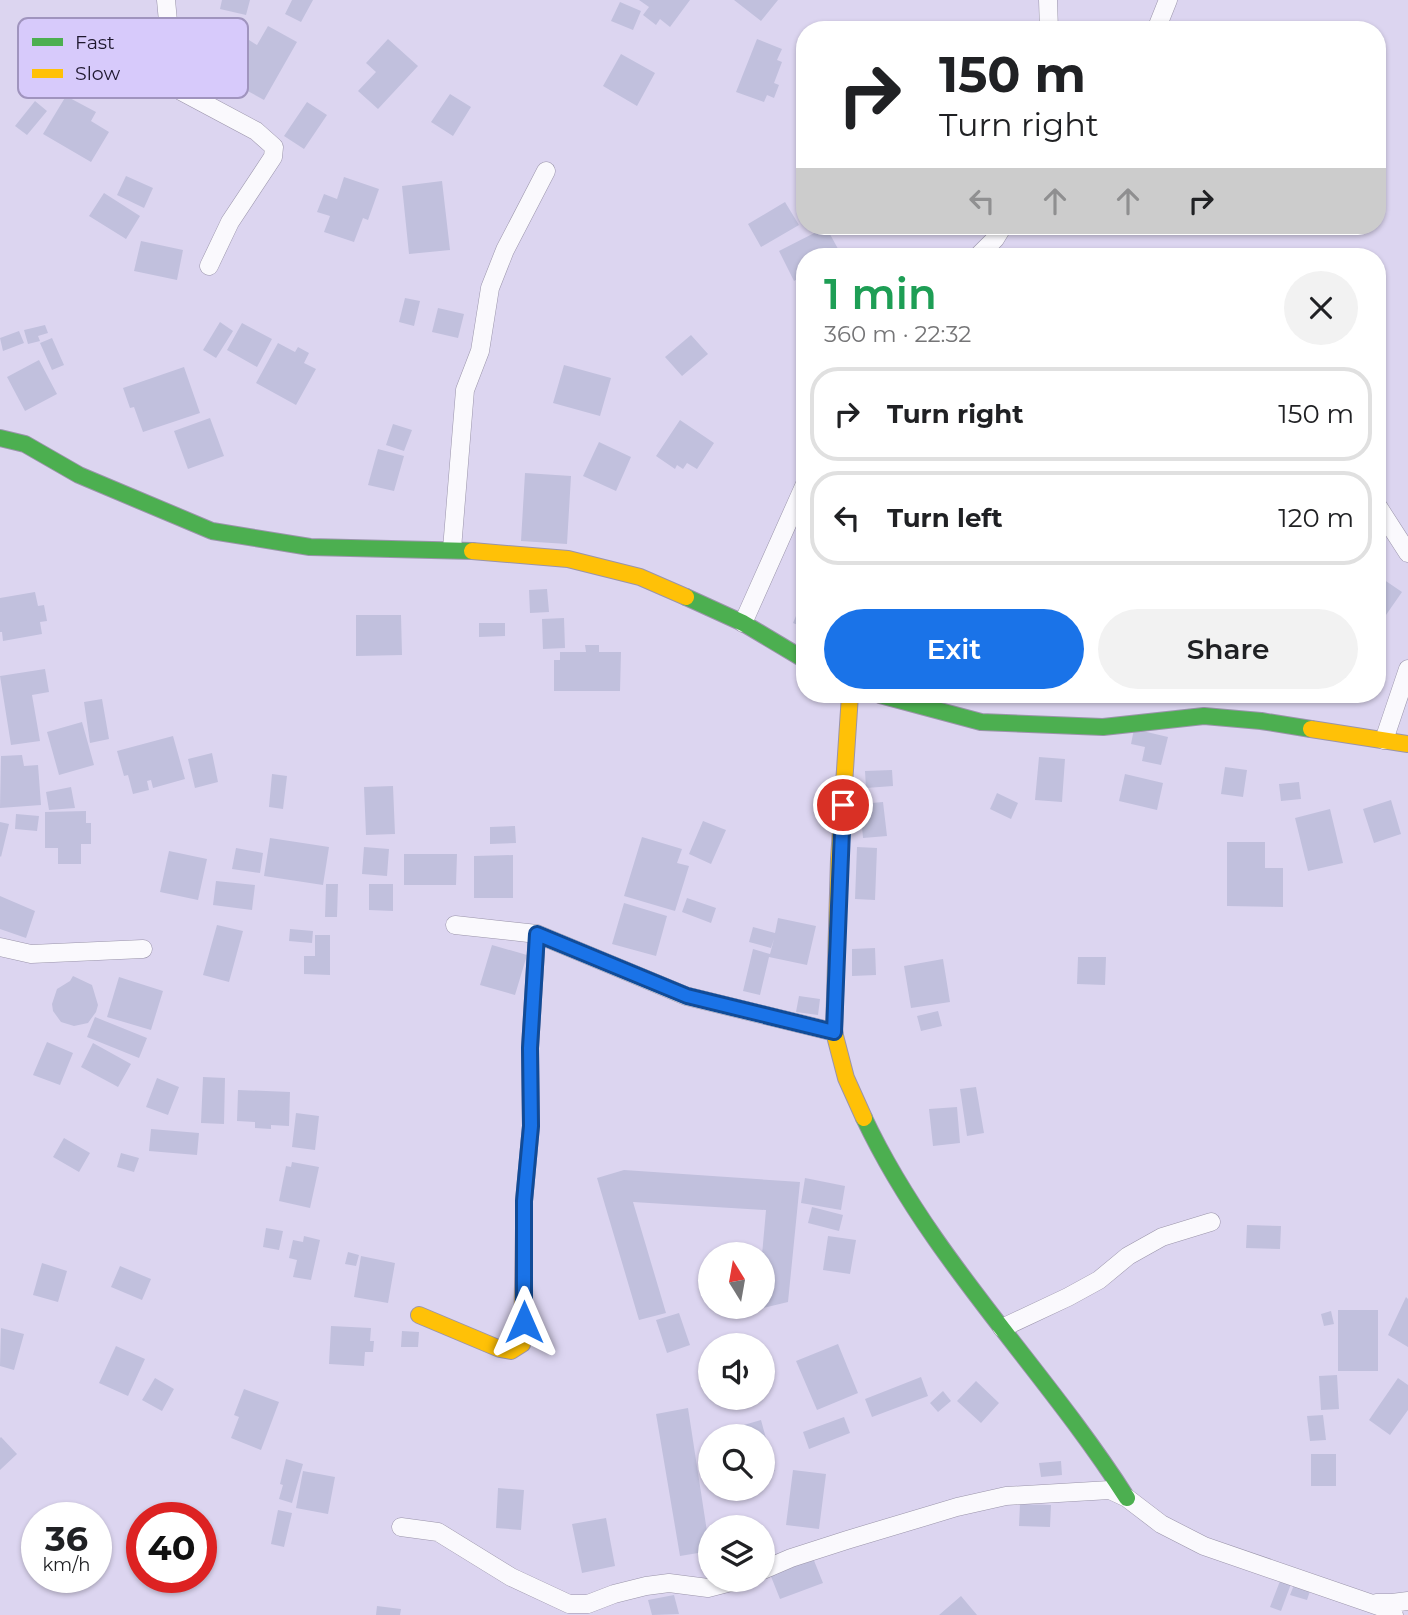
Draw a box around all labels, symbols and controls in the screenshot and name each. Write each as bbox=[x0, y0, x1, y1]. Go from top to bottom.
legend bbox=[18, 18, 248, 98]
text: Fast bbox=[75, 31, 115, 54]
text: 150 m bbox=[939, 45, 1086, 104]
icon: right bbox=[824, 49, 915, 140]
text: Slow bbox=[75, 62, 120, 85]
text: Turn right bbox=[939, 105, 1099, 144]
icon: left bbox=[963, 182, 1001, 220]
icon: ahead bbox=[1036, 182, 1074, 220]
icon: ahead bbox=[1109, 182, 1147, 220]
icon: right bbox=[1182, 182, 1220, 220]
text: 1 min bbox=[824, 268, 937, 320]
button: close bbox=[1284, 271, 1358, 345]
text: 360 m · 22:32 bbox=[824, 320, 971, 348]
icon: right bbox=[828, 395, 866, 433]
text: Turn right bbox=[887, 398, 1023, 430]
text: 150 m bbox=[1278, 398, 1354, 430]
icon: left bbox=[828, 499, 866, 537]
text: Turn left bbox=[887, 502, 1003, 534]
text: 120 m bbox=[1278, 502, 1354, 534]
button: Exit bbox=[824, 609, 1084, 689]
button: Share bbox=[1098, 609, 1358, 689]
pin bbox=[813, 775, 873, 835]
icon: arrive bbox=[824, 786, 862, 824]
north arrow bbox=[698, 1242, 775, 1320]
map controls bbox=[698, 1242, 775, 1592]
position arrow bbox=[487, 1285, 561, 1359]
button: sound bbox=[698, 1333, 775, 1410]
button: search bbox=[698, 1424, 775, 1501]
speed limit sign: 40 bbox=[126, 1502, 217, 1593]
button: layers bbox=[698, 1515, 775, 1592]
text: 36 bbox=[45, 1517, 88, 1560]
text: km/h bbox=[42, 1554, 91, 1576]

